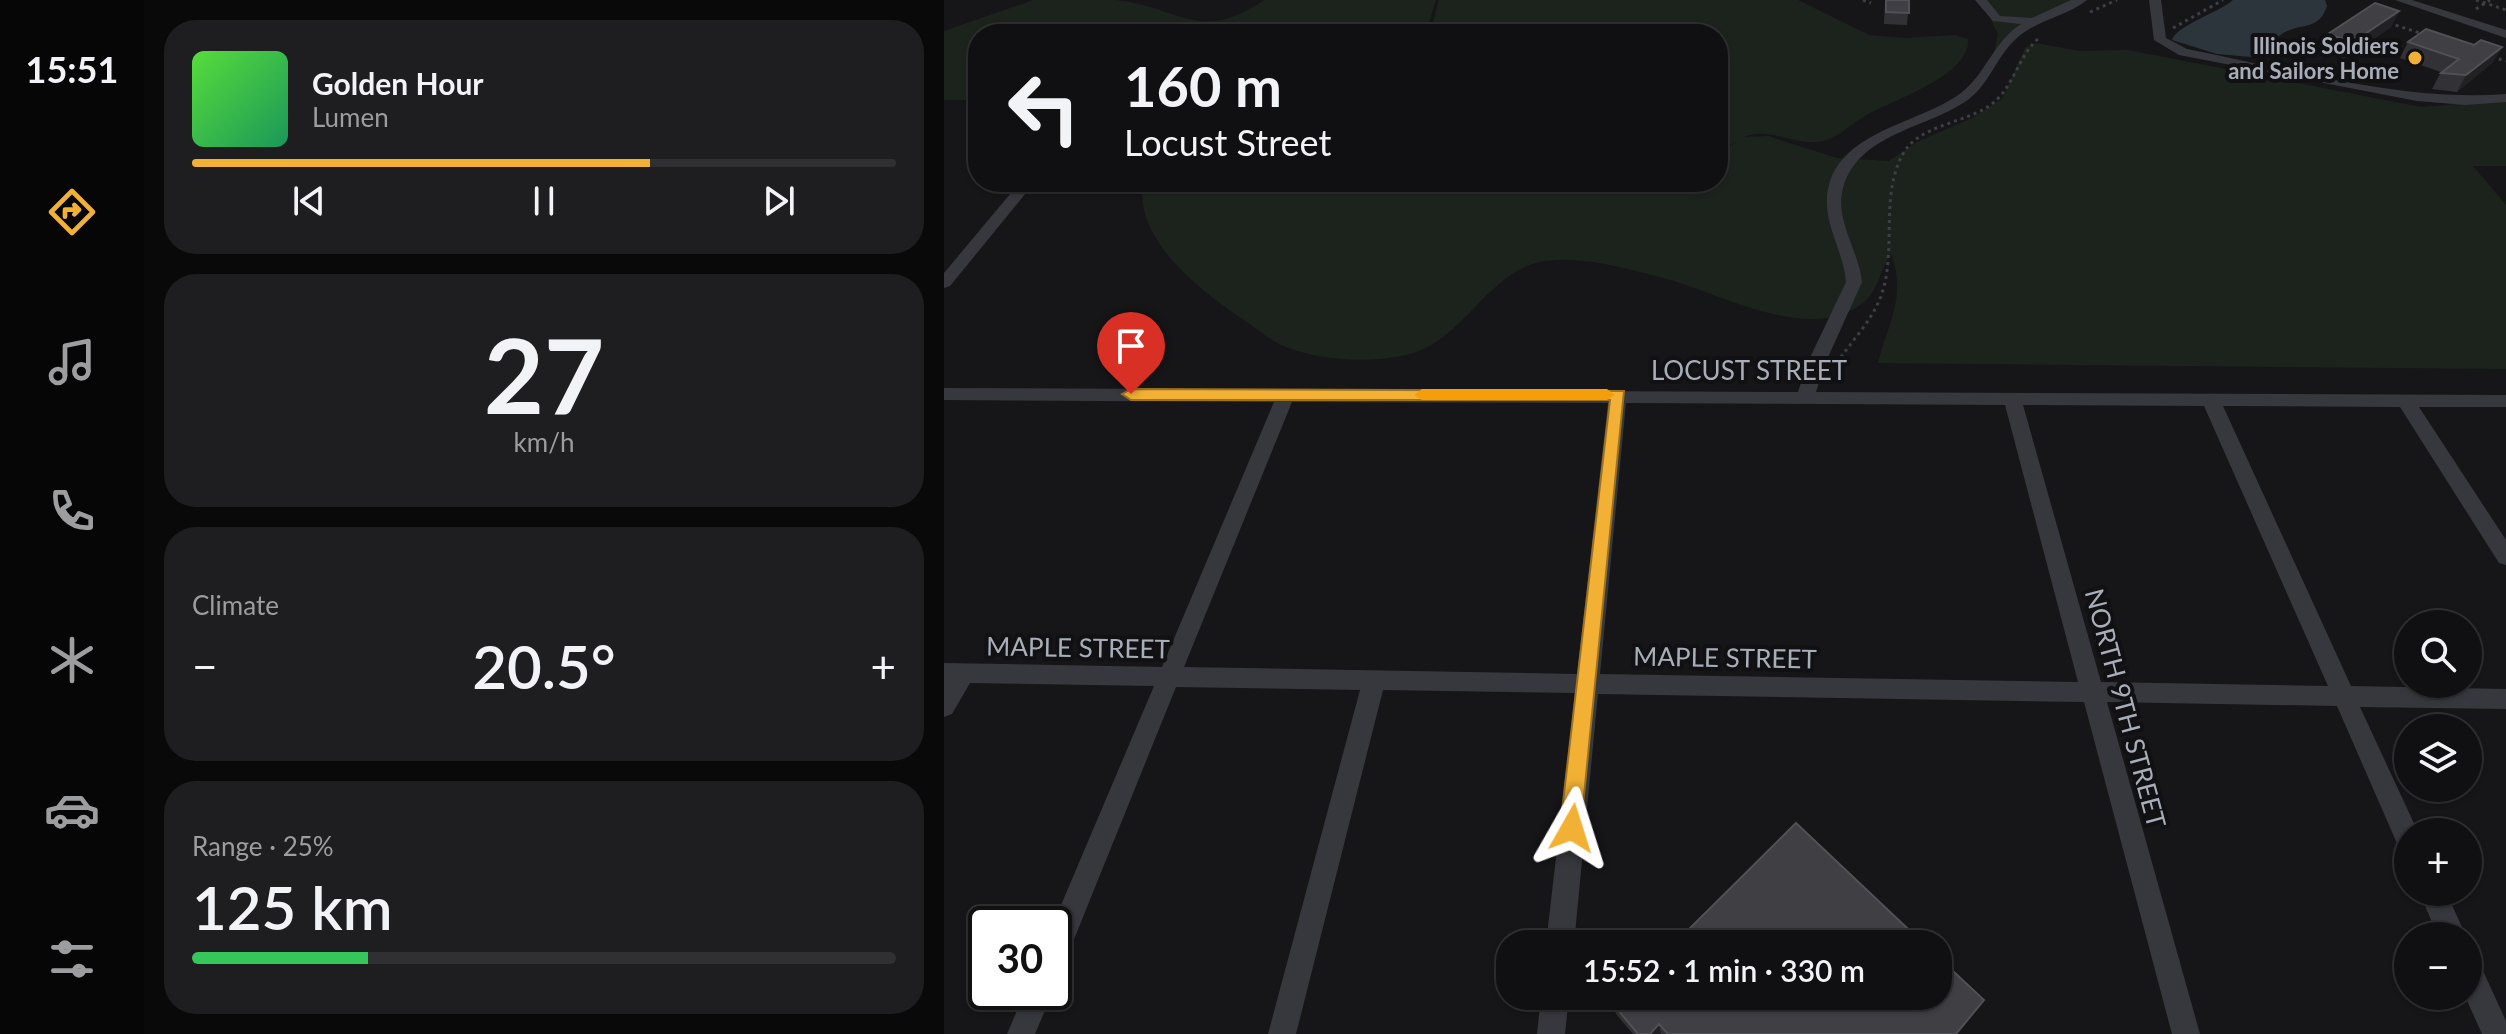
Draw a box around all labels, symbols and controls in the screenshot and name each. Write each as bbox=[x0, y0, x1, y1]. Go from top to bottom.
place label: Illinois Soldiers and Sailors Home bbox=[2228, 32, 2399, 84]
text: 15:51 bbox=[26, 47, 118, 91]
marker: Illinois Soldiers and Sailors Home bbox=[2406, 49, 2424, 67]
text: 160 m bbox=[1124, 52, 1282, 119]
icon: left bbox=[992, 56, 1096, 160]
text: Golden Hour bbox=[312, 65, 484, 101]
text: Lumen bbox=[312, 101, 389, 133]
text: Locust Street bbox=[1124, 120, 1331, 164]
icon: previous bbox=[287, 179, 331, 223]
icon: pause bbox=[522, 179, 566, 223]
icon: next bbox=[757, 179, 801, 223]
icon: directions bbox=[44, 184, 100, 240]
text: 27 bbox=[484, 311, 604, 436]
pin bbox=[1097, 312, 1165, 394]
icon: arrive bbox=[1109, 324, 1153, 368]
icon: music bbox=[44, 334, 100, 390]
street label: LOCUST STREET bbox=[1651, 354, 1847, 386]
text: km/h bbox=[514, 426, 574, 458]
icon: phone bbox=[44, 483, 100, 539]
street label: NORTH 9TH STREET bbox=[2079, 585, 2173, 831]
text: Climate bbox=[192, 589, 279, 621]
map controls bbox=[2394, 610, 2482, 1010]
button: search bbox=[2394, 610, 2482, 698]
street label: MAPLE STREET bbox=[986, 629, 1170, 665]
text: 20.5° bbox=[472, 630, 616, 702]
icon: climate bbox=[44, 632, 100, 688]
street label: MAPLE STREET bbox=[1633, 639, 1817, 675]
text: − bbox=[192, 640, 218, 692]
text: + bbox=[870, 640, 896, 692]
button: layers bbox=[2394, 714, 2482, 802]
icon: car bbox=[44, 782, 100, 838]
position arrow bbox=[1530, 786, 1614, 870]
button: + bbox=[2394, 818, 2482, 906]
text: Range · 25% bbox=[192, 830, 334, 862]
text: 125 km bbox=[192, 871, 393, 943]
speed limit sign: 30 bbox=[968, 906, 1072, 1010]
button: − bbox=[2394, 922, 2482, 1010]
icon: filters bbox=[44, 931, 100, 987]
text: 15:52 · 1 min · 330 m bbox=[1583, 952, 1865, 988]

